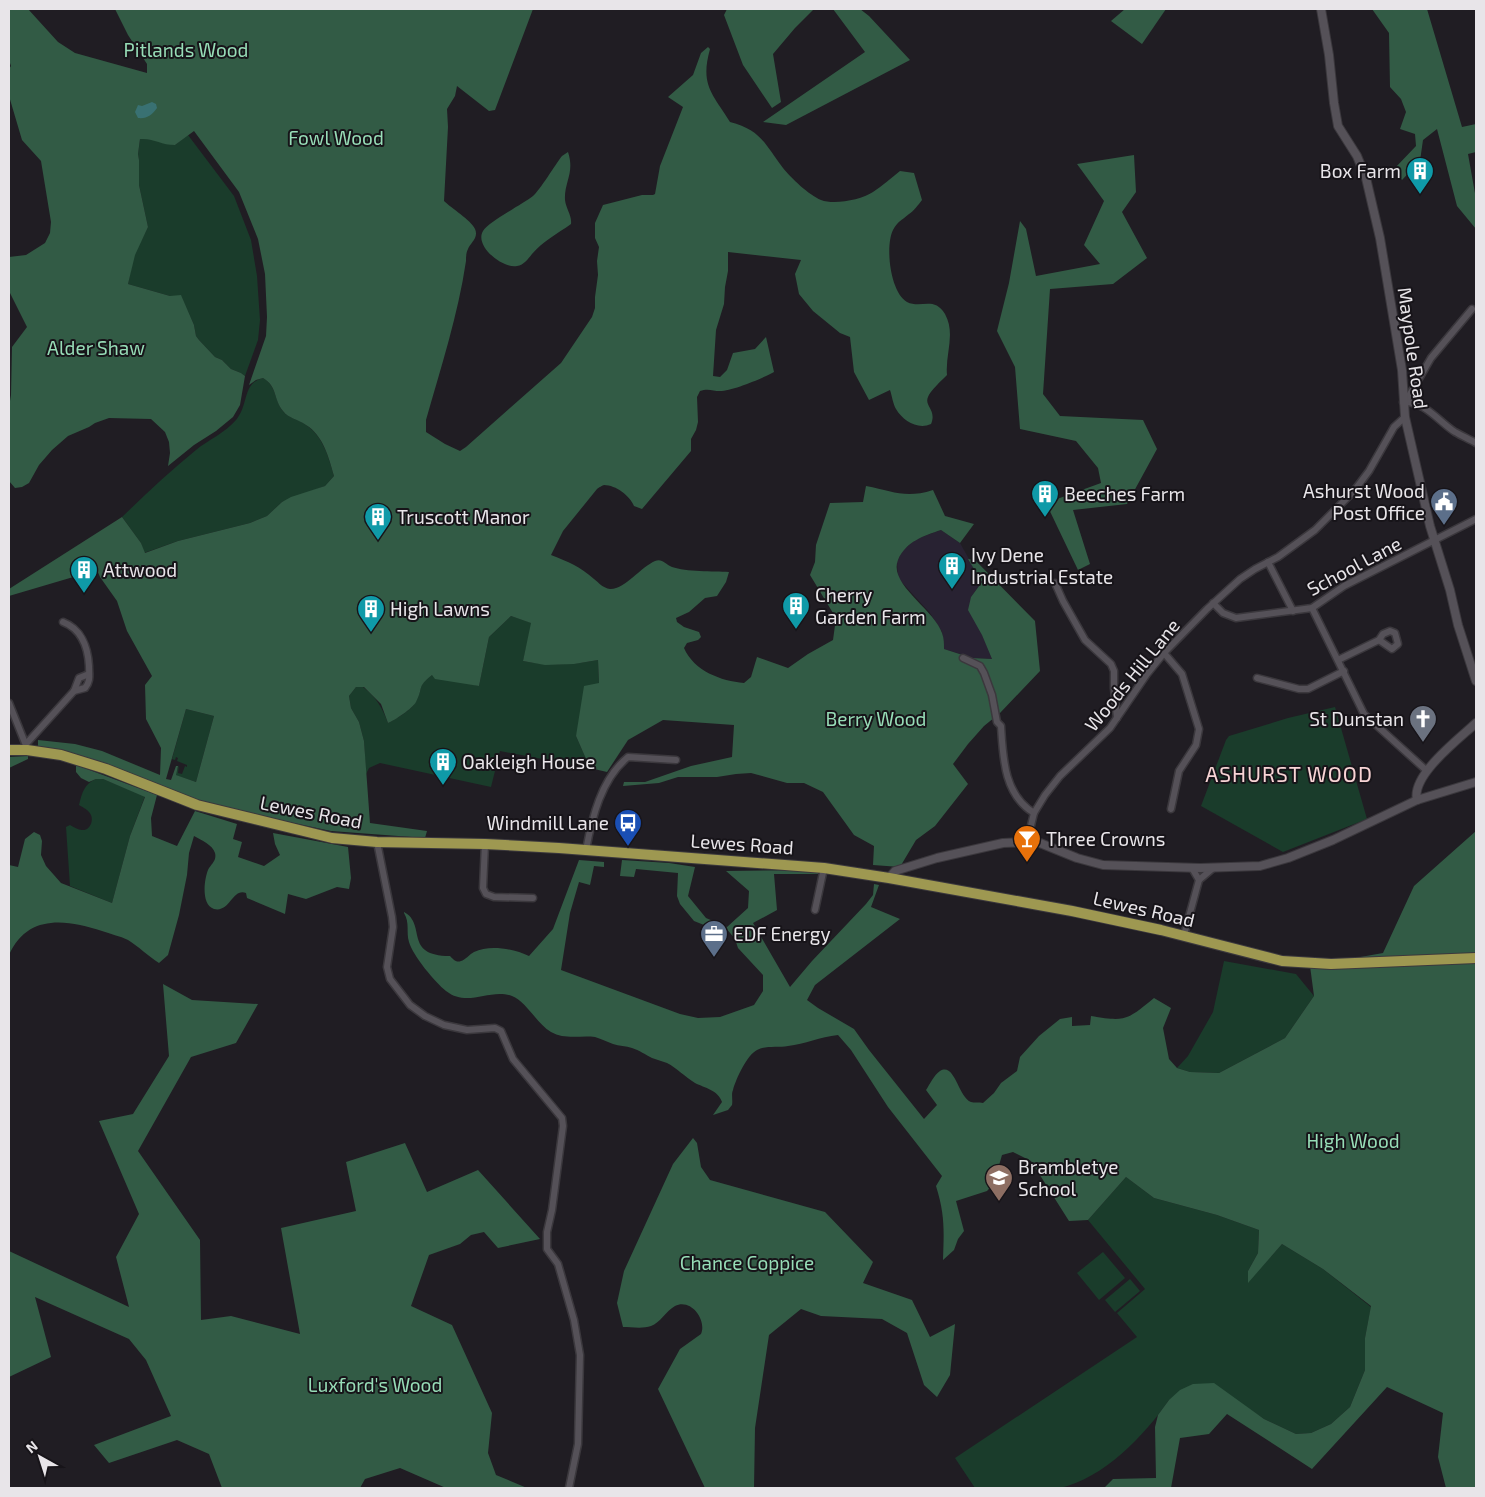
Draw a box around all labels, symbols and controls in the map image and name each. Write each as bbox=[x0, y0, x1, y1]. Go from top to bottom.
park label: Pitlands Wood bbox=[124, 38, 248, 61]
park label: Fowl Wood bbox=[288, 126, 384, 149]
building icon: Box Farm bbox=[1405, 156, 1435, 195]
place label: Box Farm bbox=[1320, 159, 1401, 182]
street label: Maypole Road bbox=[1394, 286, 1433, 410]
park label: Alder Shaw bbox=[47, 336, 145, 359]
building icon: Beeches Farm bbox=[1030, 479, 1060, 518]
place label: Ashurst Wood Post Office bbox=[1303, 479, 1425, 524]
place label: Beeches Farm bbox=[1064, 482, 1185, 505]
public building icon: Ashurst Wood Post Office bbox=[1429, 487, 1459, 526]
building icon: Truscott Manor bbox=[363, 502, 393, 541]
place label: Truscott Manor bbox=[397, 505, 530, 528]
street label: School Lane bbox=[1303, 531, 1405, 600]
place label: Ivy Dene Industrial Estate bbox=[971, 543, 1113, 588]
building icon: Ivy Dene Industrial Estate bbox=[937, 551, 967, 590]
building icon: Attwood bbox=[69, 555, 99, 594]
place label: Attwood bbox=[103, 558, 177, 581]
place label: Cherry Garden Farm bbox=[815, 583, 926, 628]
building icon: Cherry Garden Farm bbox=[781, 591, 811, 630]
building icon: High Lawns bbox=[356, 594, 386, 633]
place label: High Lawns bbox=[390, 597, 490, 620]
street label: Woods Hill Lane bbox=[1079, 614, 1184, 736]
church icon: St Dunstan bbox=[1408, 704, 1438, 743]
park label: Berry Wood bbox=[826, 707, 927, 730]
place label: St Dunstan bbox=[1309, 707, 1404, 730]
building icon: Oakleigh House bbox=[428, 747, 458, 786]
place label: Oakleigh House bbox=[462, 750, 595, 773]
district label: ASHURST WOOD bbox=[1205, 761, 1373, 786]
street label: Lewes Road bbox=[258, 790, 364, 833]
bus stop icon: Windmill Lane bbox=[613, 808, 643, 847]
place label: Windmill Lane bbox=[487, 811, 609, 834]
bar icon: Three Crowns bbox=[1012, 824, 1042, 863]
place label: Three Crowns bbox=[1046, 827, 1165, 850]
street label: Lewes Road bbox=[690, 828, 794, 859]
street label: Lewes Road bbox=[1091, 886, 1197, 931]
office icon: EDF Energy bbox=[699, 919, 729, 958]
place label: EDF Energy bbox=[733, 922, 831, 945]
park label: High Wood bbox=[1306, 1129, 1400, 1152]
place label: Brambletye School bbox=[1018, 1155, 1119, 1200]
school or university icon: Brambletye School bbox=[984, 1163, 1014, 1202]
park label: Chance Coppice bbox=[680, 1251, 814, 1274]
park label: Luxford's Wood bbox=[308, 1373, 442, 1396]
north arrow bbox=[15, 1432, 65, 1482]
text: N bbox=[22, 1437, 41, 1456]

